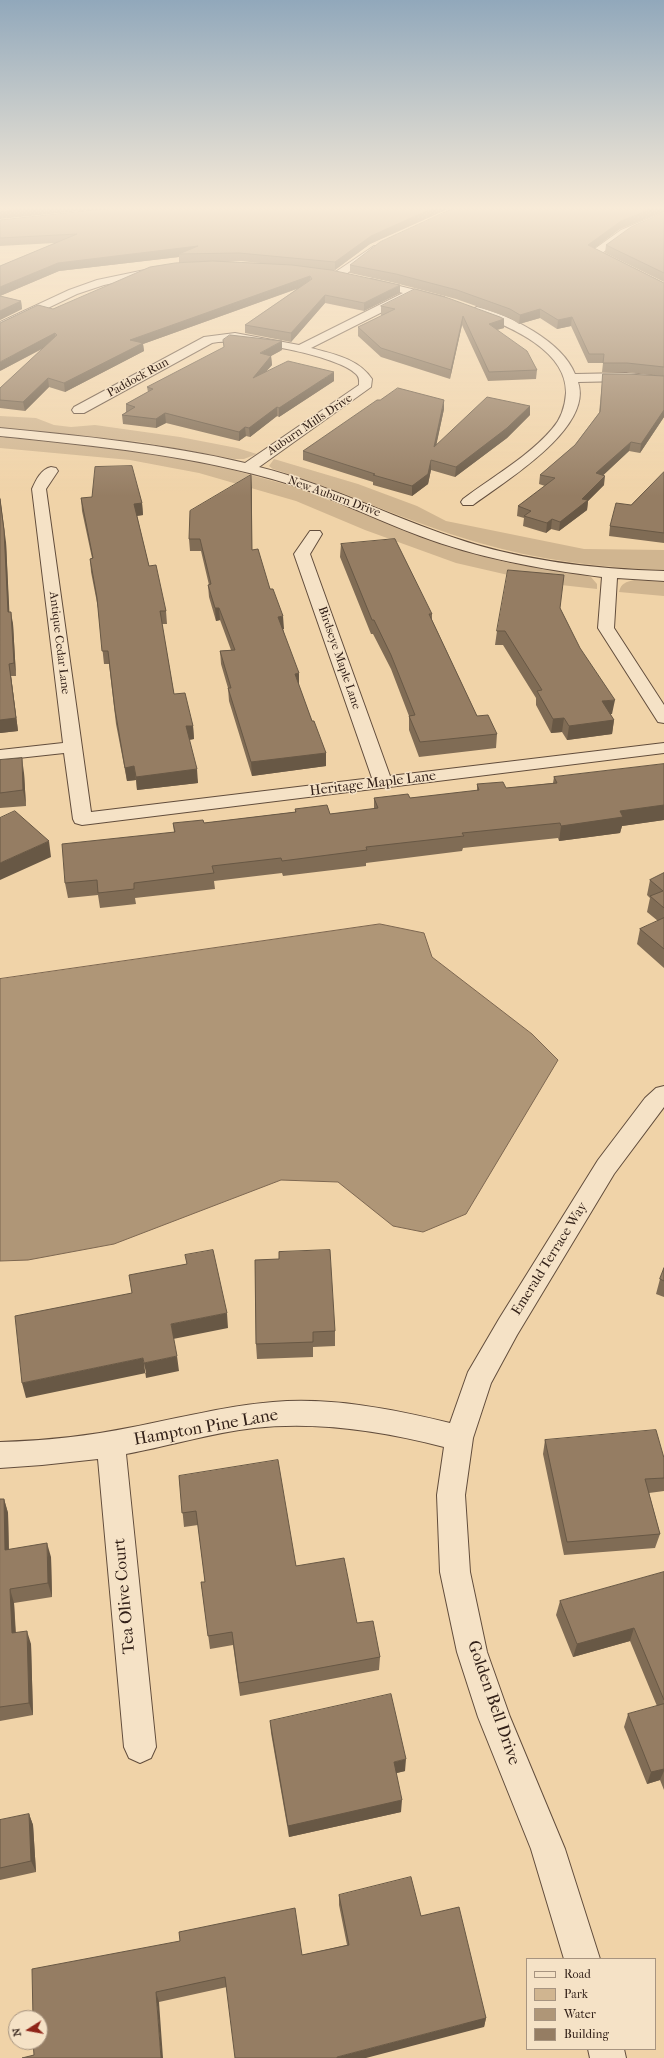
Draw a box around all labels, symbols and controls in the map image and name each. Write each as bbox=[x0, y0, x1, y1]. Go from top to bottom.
street label: Paddock Run bbox=[105, 355, 171, 401]
street label: Auburn Mills Drive bbox=[265, 391, 355, 459]
street label: New Auburn Drive bbox=[286, 474, 382, 520]
street label: Antique Cedar Lane bbox=[46, 591, 72, 695]
street label: Birdseye Maple Lane bbox=[315, 605, 363, 711]
street label: Heritage Maple Lane bbox=[309, 768, 437, 800]
street label: Emerald Terrace Way bbox=[508, 1199, 592, 1319]
street label: Hampton Pine Lane bbox=[132, 1405, 280, 1451]
street label: Tea Olive Court bbox=[110, 1537, 140, 1655]
street label: Golden Bell Drive bbox=[462, 1638, 524, 1768]
legend bbox=[526, 1958, 656, 2050]
text: Road bbox=[564, 1967, 591, 1981]
text: Park bbox=[564, 1987, 588, 2001]
text: Water bbox=[564, 2007, 596, 2021]
north arrow bbox=[8, 2010, 48, 2050]
text: N bbox=[10, 2027, 24, 2038]
text: Building bbox=[564, 2027, 609, 2041]

